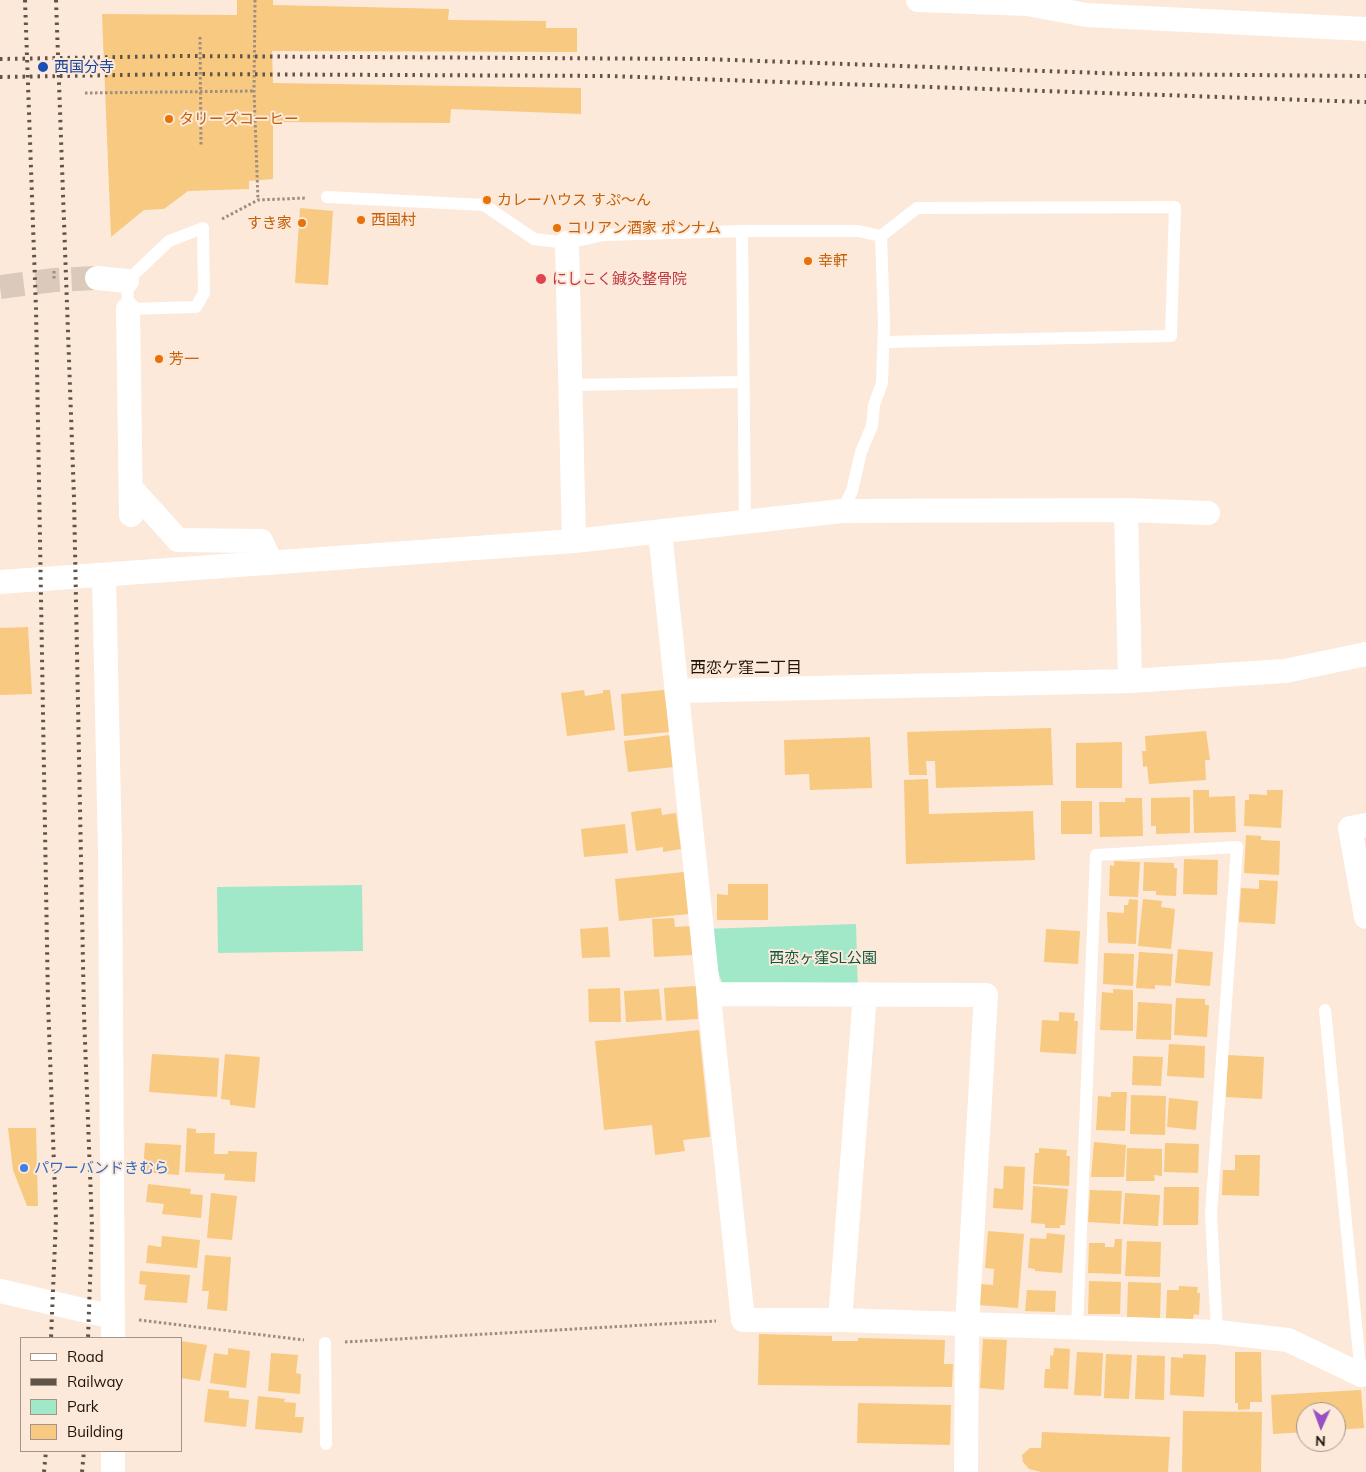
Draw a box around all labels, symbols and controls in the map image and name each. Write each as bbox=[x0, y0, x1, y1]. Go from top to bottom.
place label: 西国分寺 bbox=[54, 58, 114, 76]
marker: 西国分寺 bbox=[36, 60, 50, 74]
place label: タリーズコーヒー bbox=[179, 110, 299, 128]
marker: タリーズコーヒー bbox=[163, 113, 175, 125]
place label: カレーハウス すぷ〜ん bbox=[497, 191, 651, 209]
marker: カレーハウス すぷ〜ん bbox=[481, 194, 493, 206]
place label: 西国村 bbox=[371, 211, 416, 229]
place label: すき家 bbox=[247, 214, 292, 232]
marker: 西国村 bbox=[355, 214, 367, 226]
marker: すき家 bbox=[296, 217, 308, 229]
place label: コリアン酒家 ポンナム bbox=[567, 219, 721, 237]
marker: コリアン酒家 ポンナム bbox=[551, 222, 563, 234]
place label: 幸軒 bbox=[818, 252, 848, 270]
marker: 幸軒 bbox=[802, 255, 814, 267]
place label: にしこく鍼灸整骨院 bbox=[552, 270, 687, 288]
marker: にしこく鍼灸整骨院 bbox=[534, 272, 548, 286]
place label: 芳一 bbox=[169, 350, 199, 368]
marker: 芳一 bbox=[153, 353, 165, 365]
district label: 西恋ケ窪二丁目 bbox=[690, 658, 802, 678]
park label: 西恋ヶ窪SL公園 bbox=[769, 949, 877, 967]
place label: パワーバンドきむら bbox=[34, 1159, 169, 1177]
marker: パワーバンドきむら bbox=[18, 1162, 30, 1174]
legend bbox=[20, 1337, 182, 1452]
text: Road bbox=[67, 1347, 104, 1366]
text: Railway bbox=[67, 1372, 123, 1391]
text: Park bbox=[67, 1397, 99, 1416]
north arrow bbox=[1296, 1402, 1346, 1452]
text: Building bbox=[67, 1422, 123, 1441]
text: N bbox=[1315, 1432, 1326, 1450]

